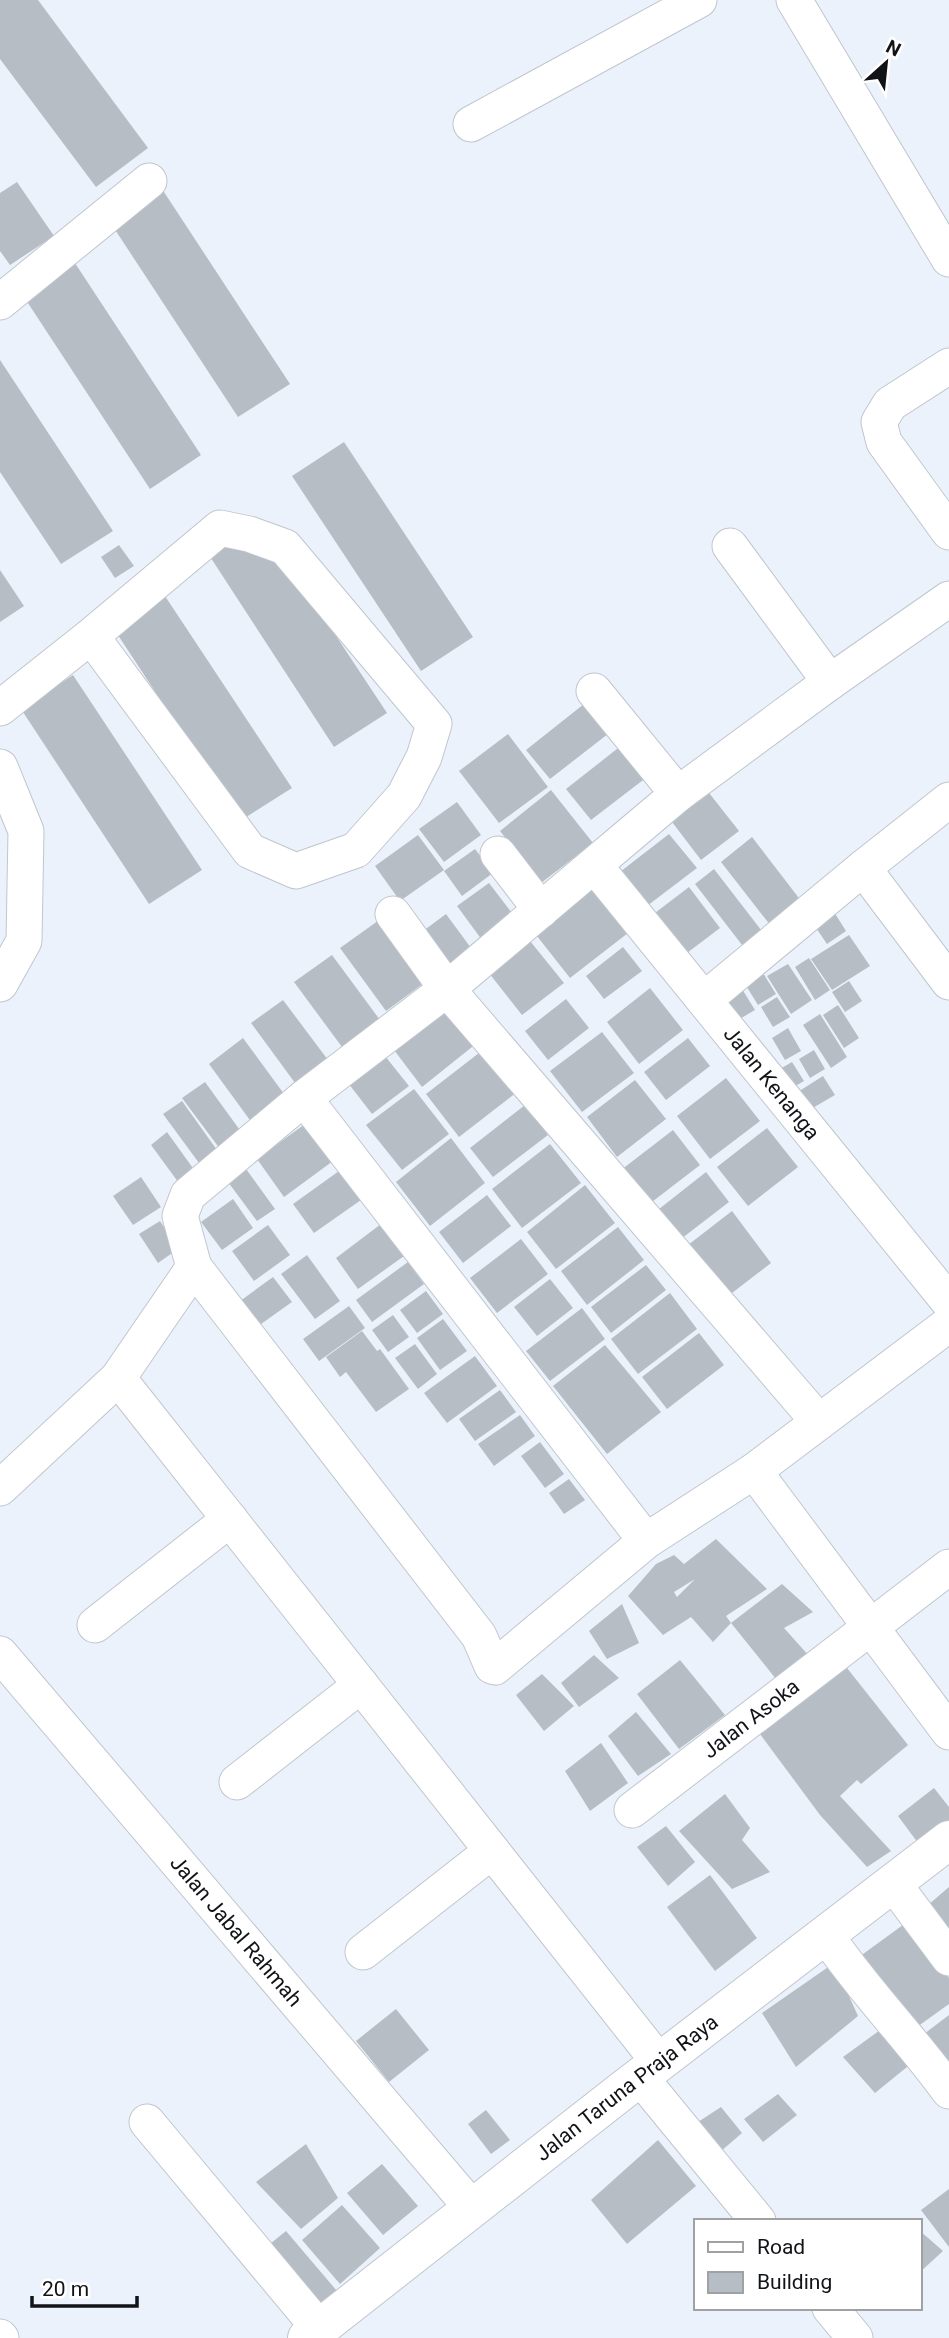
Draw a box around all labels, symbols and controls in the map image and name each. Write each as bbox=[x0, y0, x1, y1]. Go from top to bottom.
north arrow bbox=[851, 28, 921, 98]
text: N bbox=[882, 35, 905, 62]
street label: Jalan Kenanga bbox=[719, 1022, 824, 1145]
street label: Jalan Asoka bbox=[698, 1674, 804, 1763]
street label: Jalan Jabal Rahmah bbox=[165, 1851, 307, 2011]
street label: Jalan Taruna Praja Raya bbox=[531, 2010, 723, 2166]
legend bbox=[694, 2219, 921, 2310]
text: Road bbox=[757, 2235, 805, 2259]
scale bar bbox=[32, 2264, 136, 2308]
text: Building bbox=[757, 2270, 832, 2294]
text: 20 m bbox=[42, 2277, 89, 2301]

